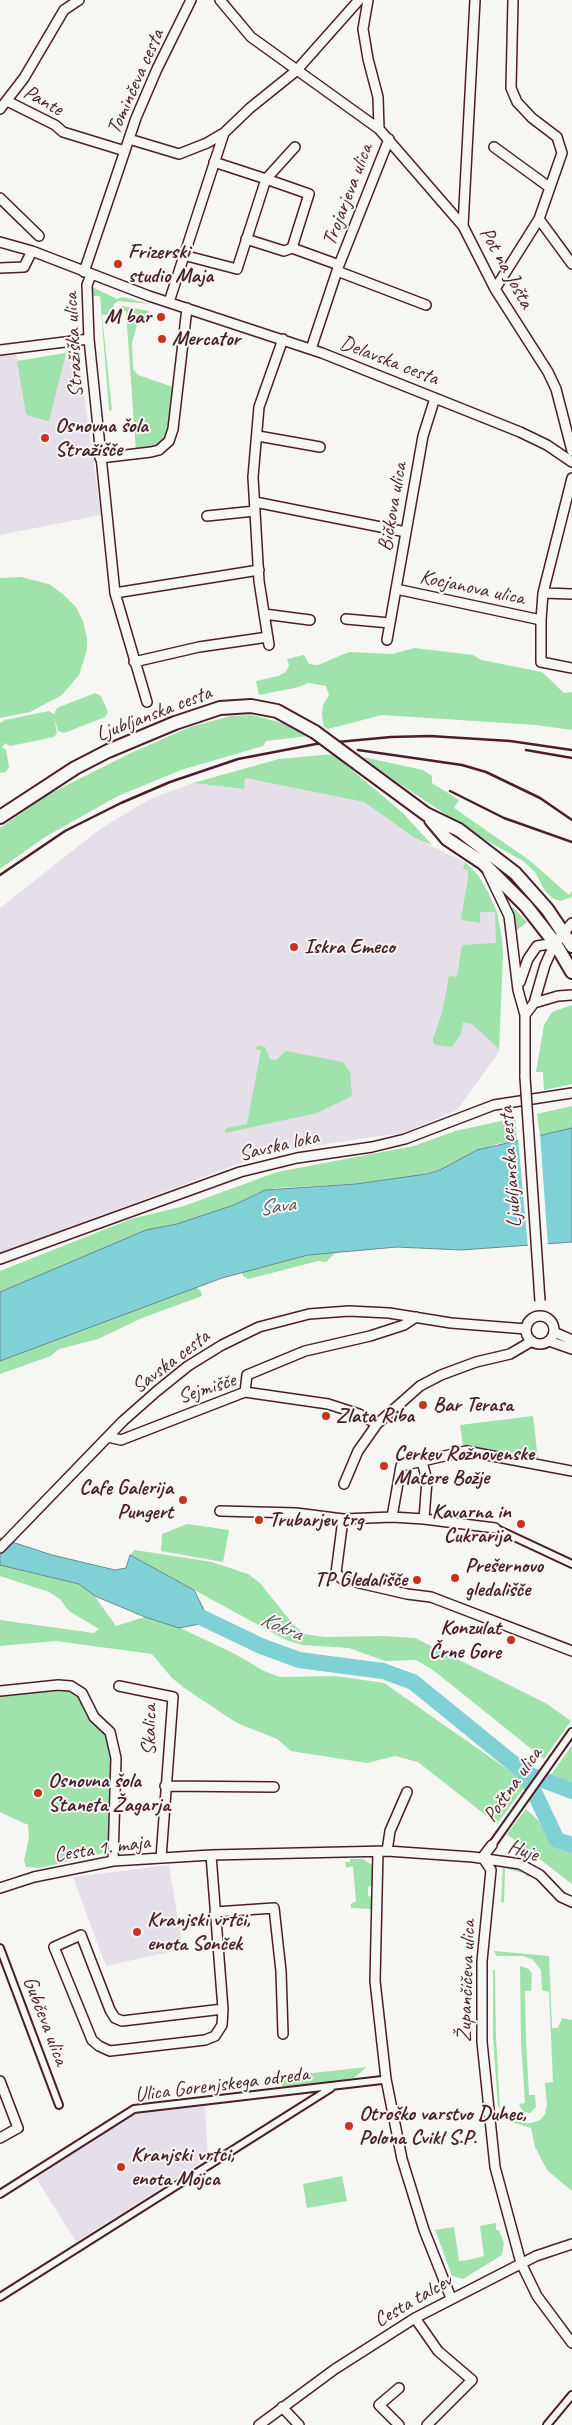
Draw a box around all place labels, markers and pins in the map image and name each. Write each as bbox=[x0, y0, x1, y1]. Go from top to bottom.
place label: Frizerski studio Maja bbox=[128, 239, 213, 289]
marker: Frizerski studio Maja bbox=[112, 258, 124, 270]
place label: M bar bbox=[105, 304, 151, 330]
marker: M bar bbox=[155, 311, 167, 323]
place label: Mercator bbox=[172, 326, 240, 352]
marker: Mercator bbox=[156, 333, 168, 345]
place label: Osnovna šola Stražišče bbox=[55, 413, 148, 463]
marker: Osnovna šola Stražišče bbox=[39, 432, 51, 444]
place label: Iskra Emeco bbox=[304, 934, 395, 960]
marker: Iskra Emeco bbox=[288, 941, 300, 953]
place label: Bar Terasa bbox=[433, 1392, 513, 1418]
marker: Bar Terasa bbox=[417, 1399, 429, 1411]
place label: Zlata Riba bbox=[336, 1403, 414, 1429]
marker: Zlata Riba bbox=[320, 1410, 332, 1422]
place label: Cerkev Rožnovenske Matere Božje bbox=[394, 1441, 534, 1491]
marker: Cerkev Rožnovenske Matere Božje bbox=[378, 1460, 390, 1472]
place label: Cafe Galerija Pungert bbox=[79, 1475, 173, 1525]
marker: Cafe Galerija Pungert bbox=[177, 1494, 189, 1506]
place label: Kavarna in Cukrarija bbox=[432, 1499, 511, 1549]
place label: Trubarjev trg bbox=[269, 1507, 363, 1533]
marker: Trubarjev trg bbox=[253, 1514, 265, 1526]
marker: Kavarna in Cukrarija bbox=[515, 1518, 527, 1530]
place label: Prešernovo gledališče bbox=[465, 1553, 543, 1603]
place label: TP Gledališče bbox=[315, 1567, 407, 1593]
marker: Prešernovo gledališče bbox=[449, 1572, 461, 1584]
marker: TP Gledališče bbox=[411, 1574, 423, 1586]
place label: Konzulat Črne Gore bbox=[429, 1615, 501, 1665]
marker: Konzulat Črne Gore bbox=[505, 1634, 517, 1646]
place label: Osnovna šola Staneta Žagarja bbox=[48, 1768, 170, 1818]
marker: Osnovna šola Staneta Žagarja bbox=[32, 1787, 44, 1799]
place label: Kranjski vrtci, enota Sonček bbox=[147, 1907, 250, 1957]
marker: Kranjski vrtci, enota Sonček bbox=[131, 1926, 143, 1938]
place label: Otroško varstvo Duhec, Polona Cvikl S.P. bbox=[359, 2101, 526, 2151]
marker: Otroško varstvo Duhec, Polona Cvikl S.P. bbox=[343, 2120, 355, 2132]
place label: Kranjski vrtci, enota Mojca bbox=[131, 2142, 234, 2192]
marker: Kranjski vrtci, enota Mojca bbox=[115, 2161, 127, 2173]

